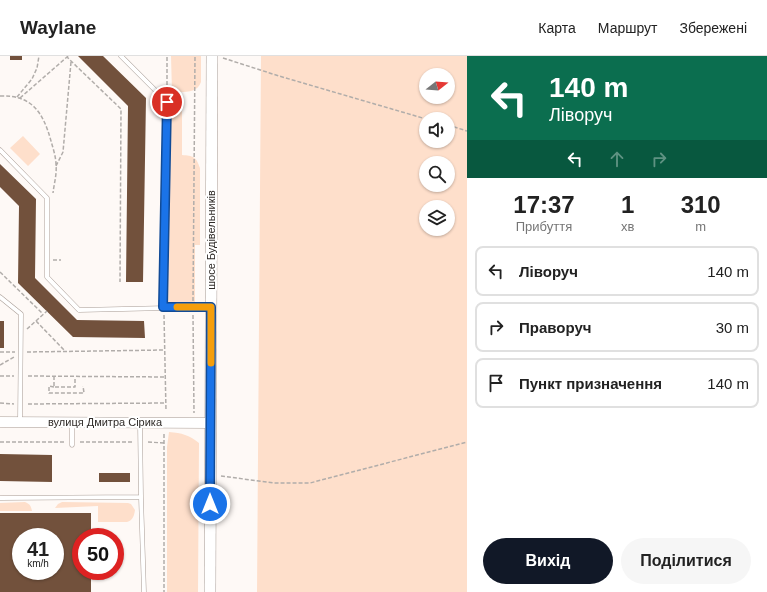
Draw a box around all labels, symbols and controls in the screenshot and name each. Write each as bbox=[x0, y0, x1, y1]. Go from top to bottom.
text: Waylane bbox=[20, 17, 96, 38]
text: Карта bbox=[538, 20, 576, 36]
text: Маршрут bbox=[598, 20, 657, 36]
text: Збережені bbox=[679, 20, 747, 36]
north arrow bbox=[419, 68, 455, 104]
map controls bbox=[419, 68, 455, 236]
icon: left bbox=[483, 72, 535, 124]
text: 140 m bbox=[549, 72, 628, 103]
pin bbox=[150, 85, 184, 119]
icon: arrive bbox=[156, 91, 178, 113]
text: Ліворуч bbox=[549, 105, 612, 125]
button: sound bbox=[419, 112, 455, 148]
icon: left bbox=[564, 148, 586, 170]
icon: ahead bbox=[606, 148, 628, 170]
icon: right bbox=[648, 148, 670, 170]
button: search bbox=[419, 156, 455, 192]
street label: шосе Будівельників bbox=[205, 190, 217, 290]
text: 17:37 bbox=[513, 191, 575, 218]
text: 1 bbox=[621, 191, 634, 218]
text: 310 bbox=[681, 191, 721, 218]
button: layers bbox=[419, 200, 455, 236]
text: Прибуття bbox=[516, 219, 572, 234]
text: хв bbox=[621, 219, 634, 234]
text: m bbox=[695, 219, 706, 234]
icon: left bbox=[485, 260, 507, 282]
text: Ліворуч bbox=[519, 263, 578, 280]
text: 140 m bbox=[707, 263, 749, 280]
icon: right bbox=[485, 316, 507, 338]
text: Праворуч bbox=[519, 319, 592, 336]
text: 30 m bbox=[716, 319, 749, 336]
icon: arrive bbox=[485, 372, 507, 394]
text: Пункт призначення bbox=[519, 375, 662, 392]
text: 140 m bbox=[707, 375, 749, 392]
street label: вулиця Дмитра Сірика bbox=[48, 416, 163, 428]
position arrow bbox=[189, 483, 231, 525]
speed limit sign: 50 bbox=[72, 528, 124, 580]
text: 41 bbox=[27, 538, 49, 560]
button: Вихід bbox=[483, 538, 613, 584]
button: Поділитися bbox=[621, 538, 751, 584]
text: km/h bbox=[27, 558, 49, 569]

